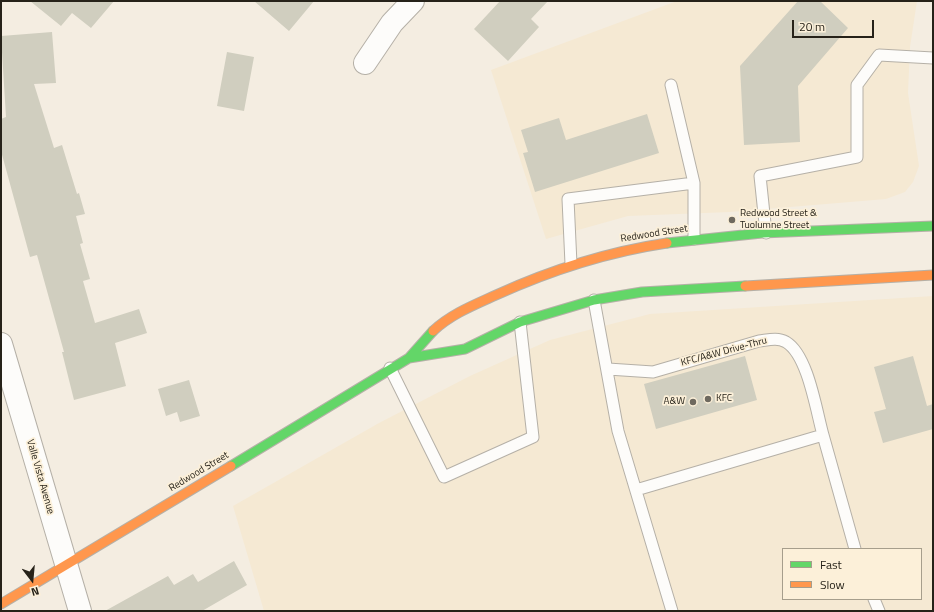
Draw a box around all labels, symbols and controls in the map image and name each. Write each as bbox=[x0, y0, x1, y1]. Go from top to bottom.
scale bar bbox=[794, 12, 876, 38]
text: 20 m bbox=[799, 17, 825, 36]
place label: Redwood Street & Tuolumne Street bbox=[740, 208, 817, 232]
marker: Redwood Street & Tuolumne Street bbox=[727, 215, 737, 225]
street label: Redwood Street bbox=[620, 223, 688, 245]
street label: KFC/A&W Drive-Thru bbox=[680, 335, 768, 369]
place label: KFC bbox=[716, 393, 732, 405]
marker: KFC bbox=[703, 394, 713, 404]
place label: A&W bbox=[664, 396, 685, 408]
marker: A&W bbox=[688, 397, 698, 407]
street label: Valle Vista Avenue bbox=[24, 438, 56, 516]
street label: Redwood Street bbox=[167, 449, 231, 495]
legend bbox=[782, 548, 922, 600]
text: Fast bbox=[820, 555, 842, 574]
north arrow bbox=[12, 560, 52, 600]
text: Slow bbox=[820, 575, 845, 594]
text: N bbox=[29, 583, 41, 600]

